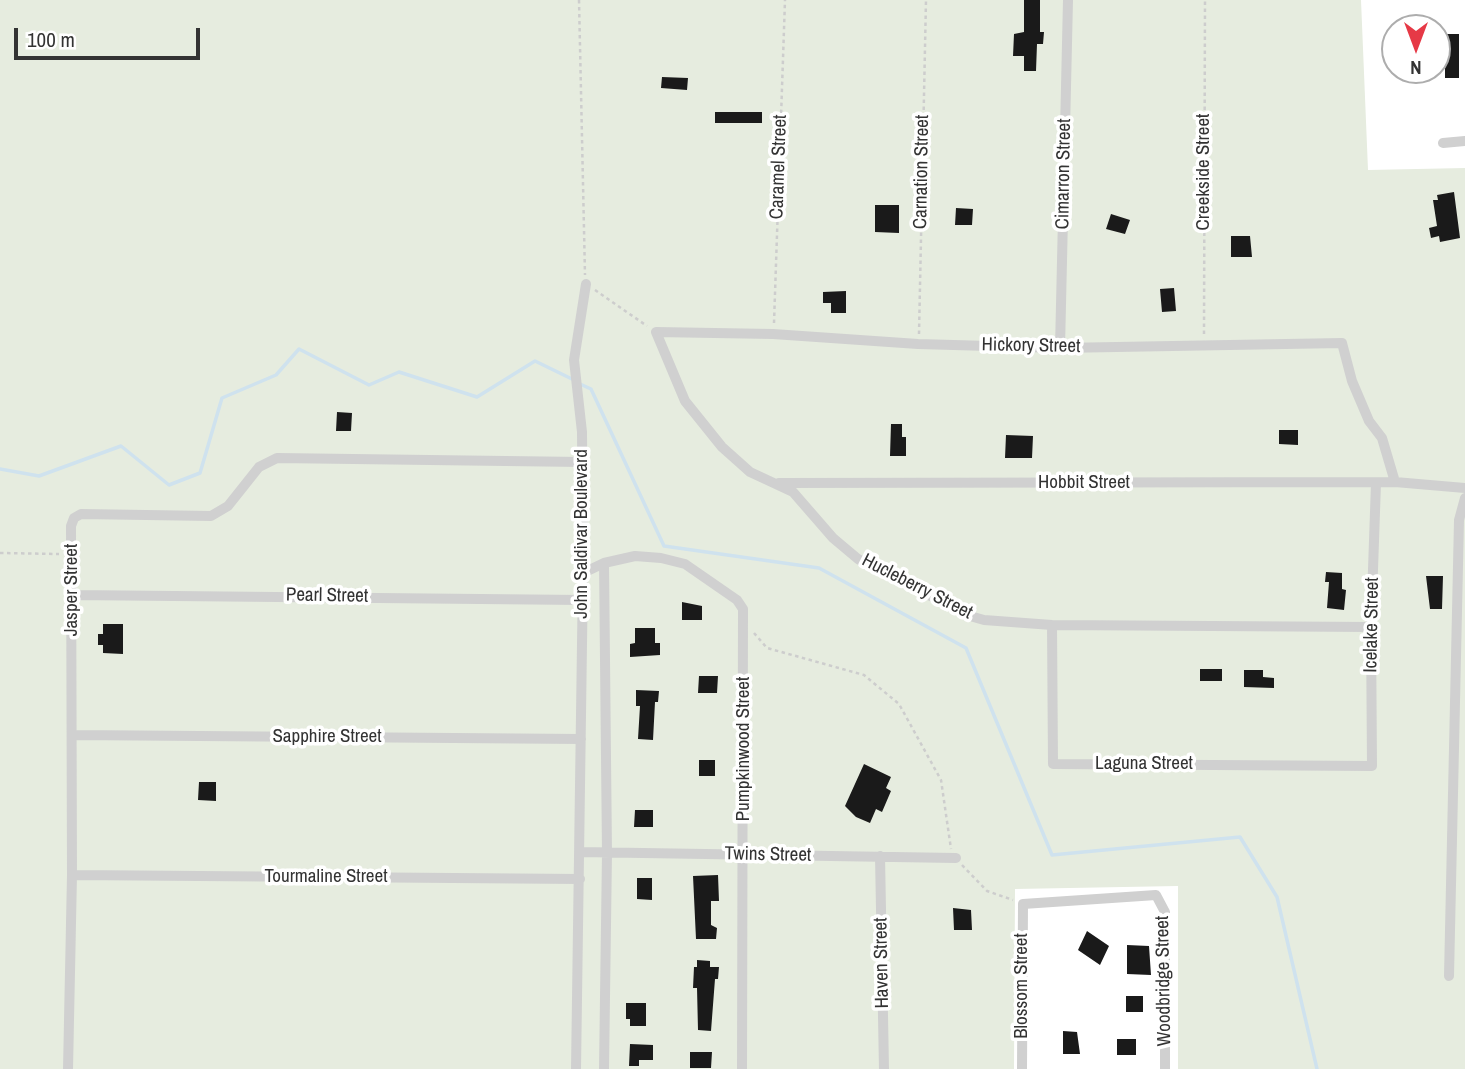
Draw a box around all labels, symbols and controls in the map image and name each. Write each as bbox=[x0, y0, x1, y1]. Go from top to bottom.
scale bar bbox=[18, 14, 203, 58]
north arrow bbox=[1381, 14, 1451, 84]
text: 100 m bbox=[27, 25, 75, 54]
text: N bbox=[1410, 55, 1422, 81]
street label: Caramel Street bbox=[766, 114, 792, 220]
street label: Creekside Street bbox=[1193, 114, 1215, 230]
street label: Carnation Street bbox=[910, 115, 934, 229]
street label: Cimarron Street bbox=[1052, 118, 1076, 230]
street label: Hickory Street bbox=[981, 334, 1081, 358]
street label: John Saldivar Boulevard bbox=[571, 449, 593, 619]
street label: Hobbit Street bbox=[1038, 472, 1130, 494]
street label: Jasper Street bbox=[61, 544, 83, 636]
street label: Hucleberry Street bbox=[858, 549, 976, 625]
street label: Icelake Street bbox=[1360, 577, 1384, 673]
street label: Pearl Street bbox=[286, 584, 368, 608]
street label: Pumpkinwood Street bbox=[733, 677, 755, 821]
street label: Sapphire Street bbox=[272, 726, 382, 748]
street label: Laguna Street bbox=[1095, 753, 1193, 775]
street label: Twins Street bbox=[725, 843, 811, 867]
street label: Tourmaline Street bbox=[265, 866, 387, 888]
street label: Woodbridge Street bbox=[1151, 916, 1177, 1046]
street label: Haven Street bbox=[870, 917, 894, 1009]
street label: Blossom Street bbox=[1011, 933, 1033, 1039]

